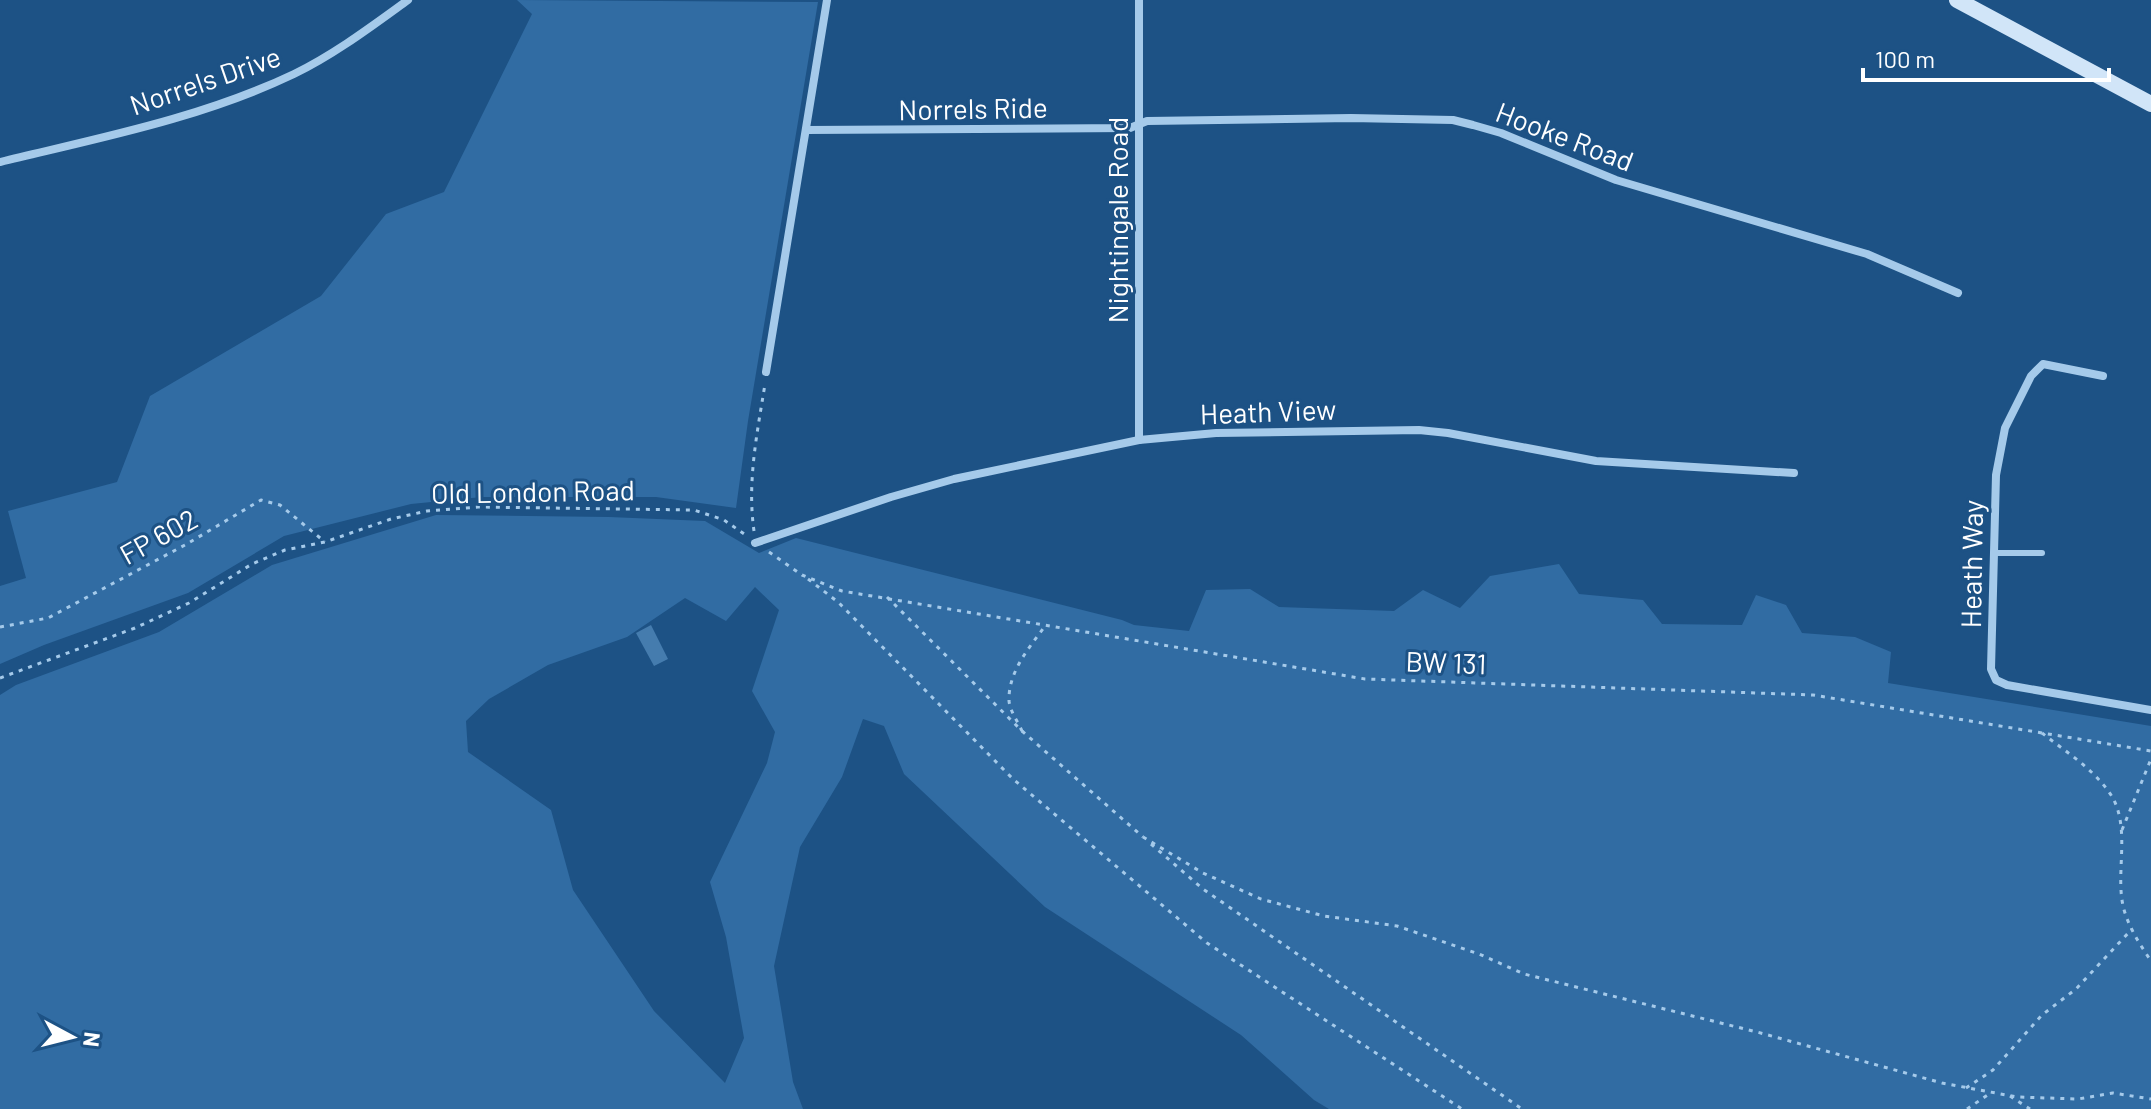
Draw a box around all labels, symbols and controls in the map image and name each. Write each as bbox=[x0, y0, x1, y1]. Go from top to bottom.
scale bar bbox=[1863, 32, 2109, 82]
street label: Norrels Drive bbox=[125, 38, 285, 122]
text: 100 m bbox=[1875, 44, 1935, 73]
street label: Norrels Ride bbox=[898, 90, 1048, 126]
street label: Hooke Road bbox=[1491, 94, 1639, 178]
street label: Nightingale Road bbox=[1100, 117, 1134, 323]
street label: Heath View bbox=[1199, 392, 1337, 430]
street label: Old London Road bbox=[431, 472, 635, 510]
street label: Heath Way bbox=[1953, 499, 1989, 629]
street label: FP 602 bbox=[113, 501, 203, 571]
street label: BW 131 bbox=[1405, 644, 1487, 680]
north arrow bbox=[32, 997, 112, 1077]
text: N bbox=[79, 1031, 107, 1048]

